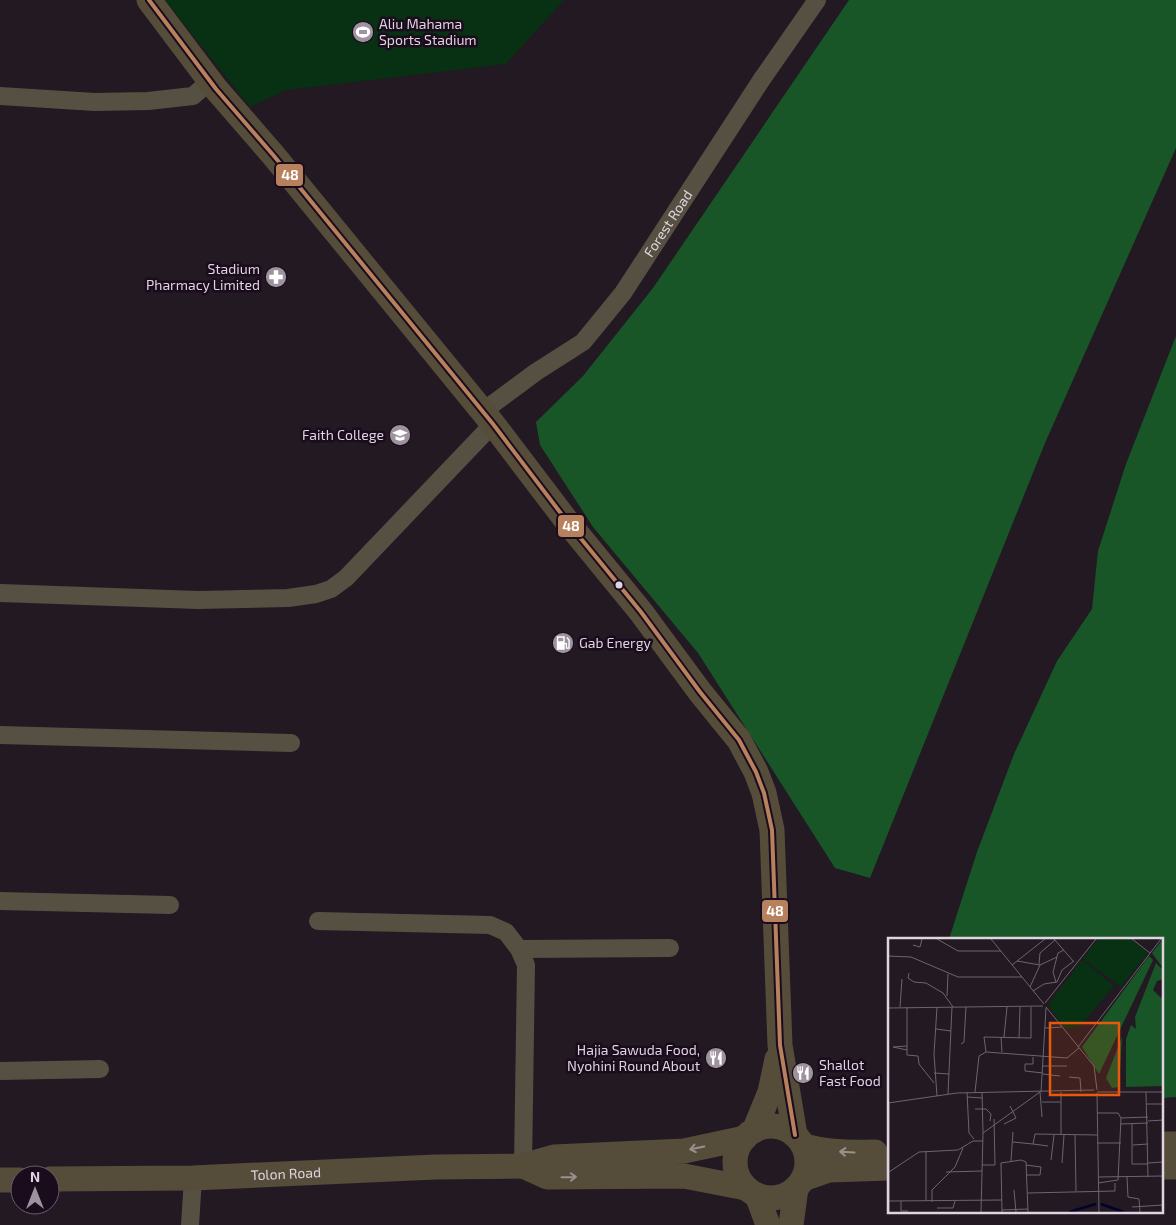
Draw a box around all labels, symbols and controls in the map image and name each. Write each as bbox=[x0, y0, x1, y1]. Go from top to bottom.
place label: Aliu Mahama Sports Stadium bbox=[379, 15, 477, 48]
sports icon: Aliu Mahama Sports Stadium bbox=[351, 20, 375, 44]
line badge: 48 bbox=[275, 163, 304, 187]
text: 48 bbox=[281, 166, 299, 183]
street label: Forest Road bbox=[640, 187, 696, 260]
place label: Stadium Pharmacy Limited bbox=[146, 260, 260, 293]
pharmacy icon: Stadium Pharmacy Limited bbox=[264, 265, 288, 289]
school or university icon: Faith College bbox=[388, 423, 412, 447]
place label: Faith College bbox=[302, 426, 384, 443]
line badge: 48 bbox=[557, 514, 585, 538]
text: 48 bbox=[562, 517, 580, 534]
unlabelled marker bbox=[614, 580, 624, 590]
fuel station icon: Gab Energy bbox=[551, 631, 575, 655]
place label: Gab Energy bbox=[579, 634, 651, 651]
line badge: 48 bbox=[761, 899, 789, 923]
text: 48 bbox=[766, 902, 784, 919]
inset map bbox=[888, 938, 1164, 1212]
place label: Hajia Sawuda Food, Nyohini Round About bbox=[567, 1041, 700, 1074]
restaurant icon: Hajia Sawuda Food, Nyohini Round About bbox=[704, 1046, 728, 1070]
place label: Shallot Fast Food bbox=[819, 1056, 881, 1089]
restaurant icon: Shallot Fast Food bbox=[791, 1061, 815, 1085]
one-way arrow bbox=[690, 1144, 706, 1154]
one-way arrow bbox=[839, 1147, 855, 1157]
street label: Tolon Road bbox=[250, 1163, 321, 1183]
north arrow bbox=[10, 1165, 60, 1215]
text: N bbox=[30, 1168, 40, 1185]
one-way arrow bbox=[561, 1172, 577, 1182]

